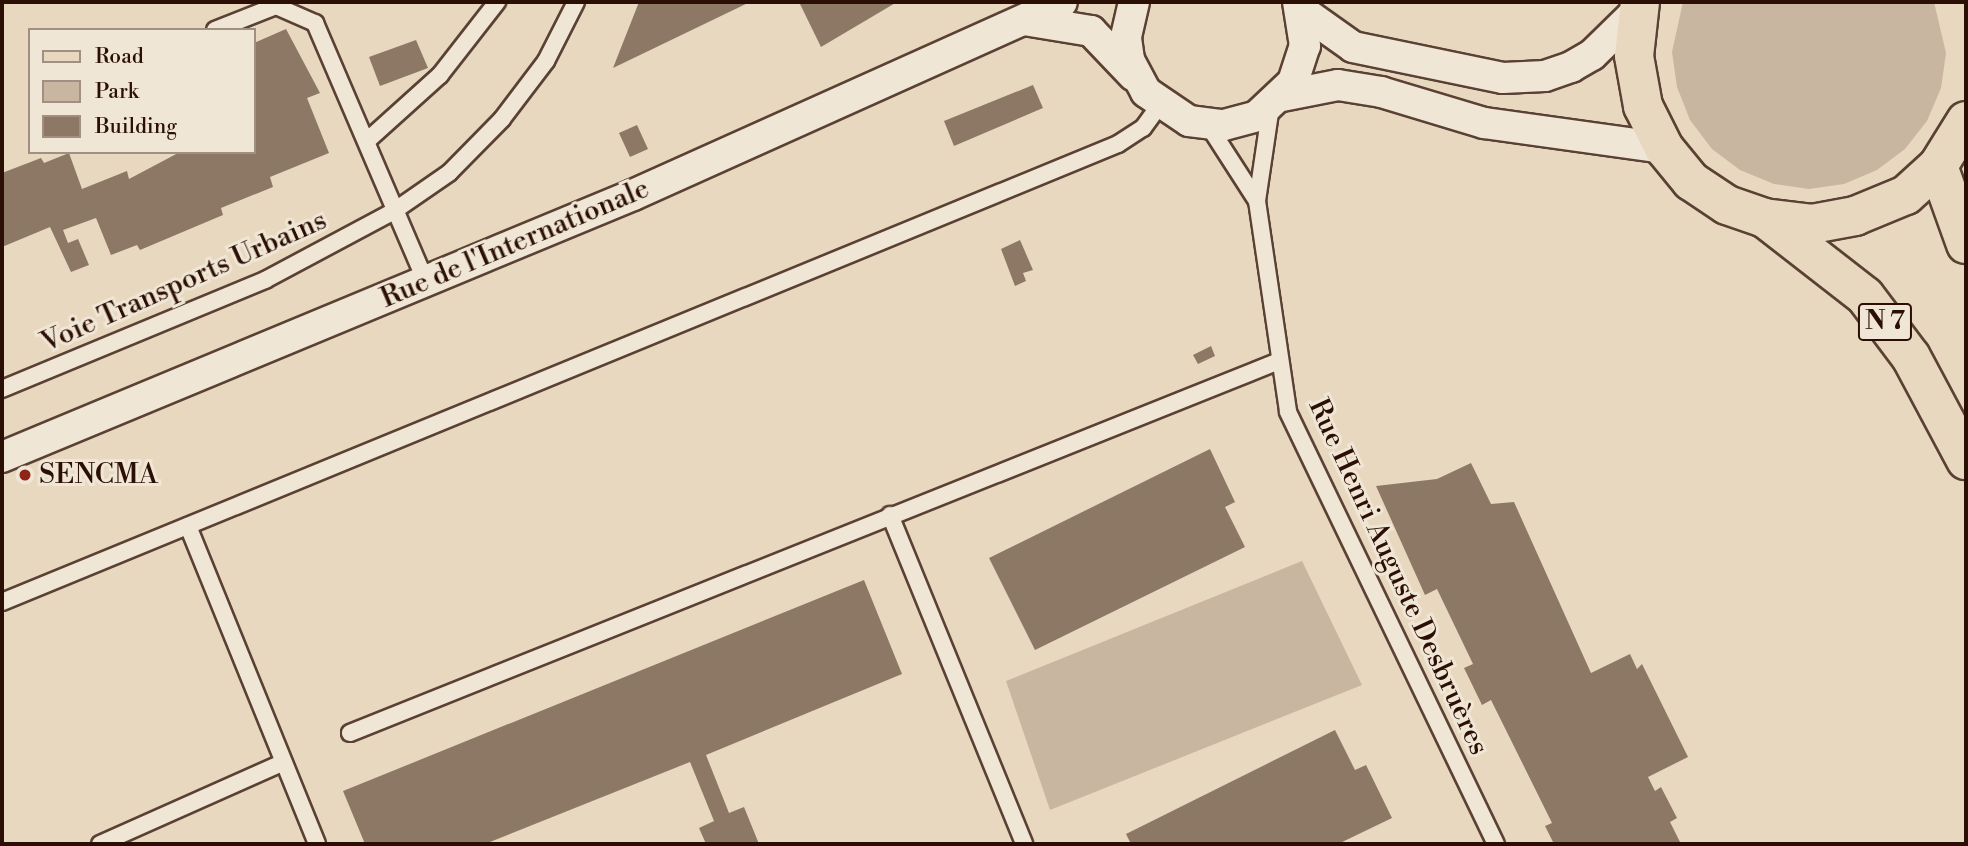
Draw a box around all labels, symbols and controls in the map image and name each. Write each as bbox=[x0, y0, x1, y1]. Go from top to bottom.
legend bbox=[28, 28, 256, 154]
text: Road bbox=[95, 44, 144, 70]
text: Park bbox=[95, 79, 139, 105]
text: Building bbox=[95, 114, 177, 140]
street label: Rue de l'Internationale bbox=[376, 172, 654, 316]
street label: Voie Transports Urbains bbox=[36, 204, 332, 360]
road number: N 7 bbox=[1857, 300, 1913, 344]
street label: Rue Henri Auguste Desbruères bbox=[1301, 394, 1495, 760]
place label: SENCMA bbox=[39, 458, 158, 492]
marker: SENCMA bbox=[17, 467, 33, 483]

